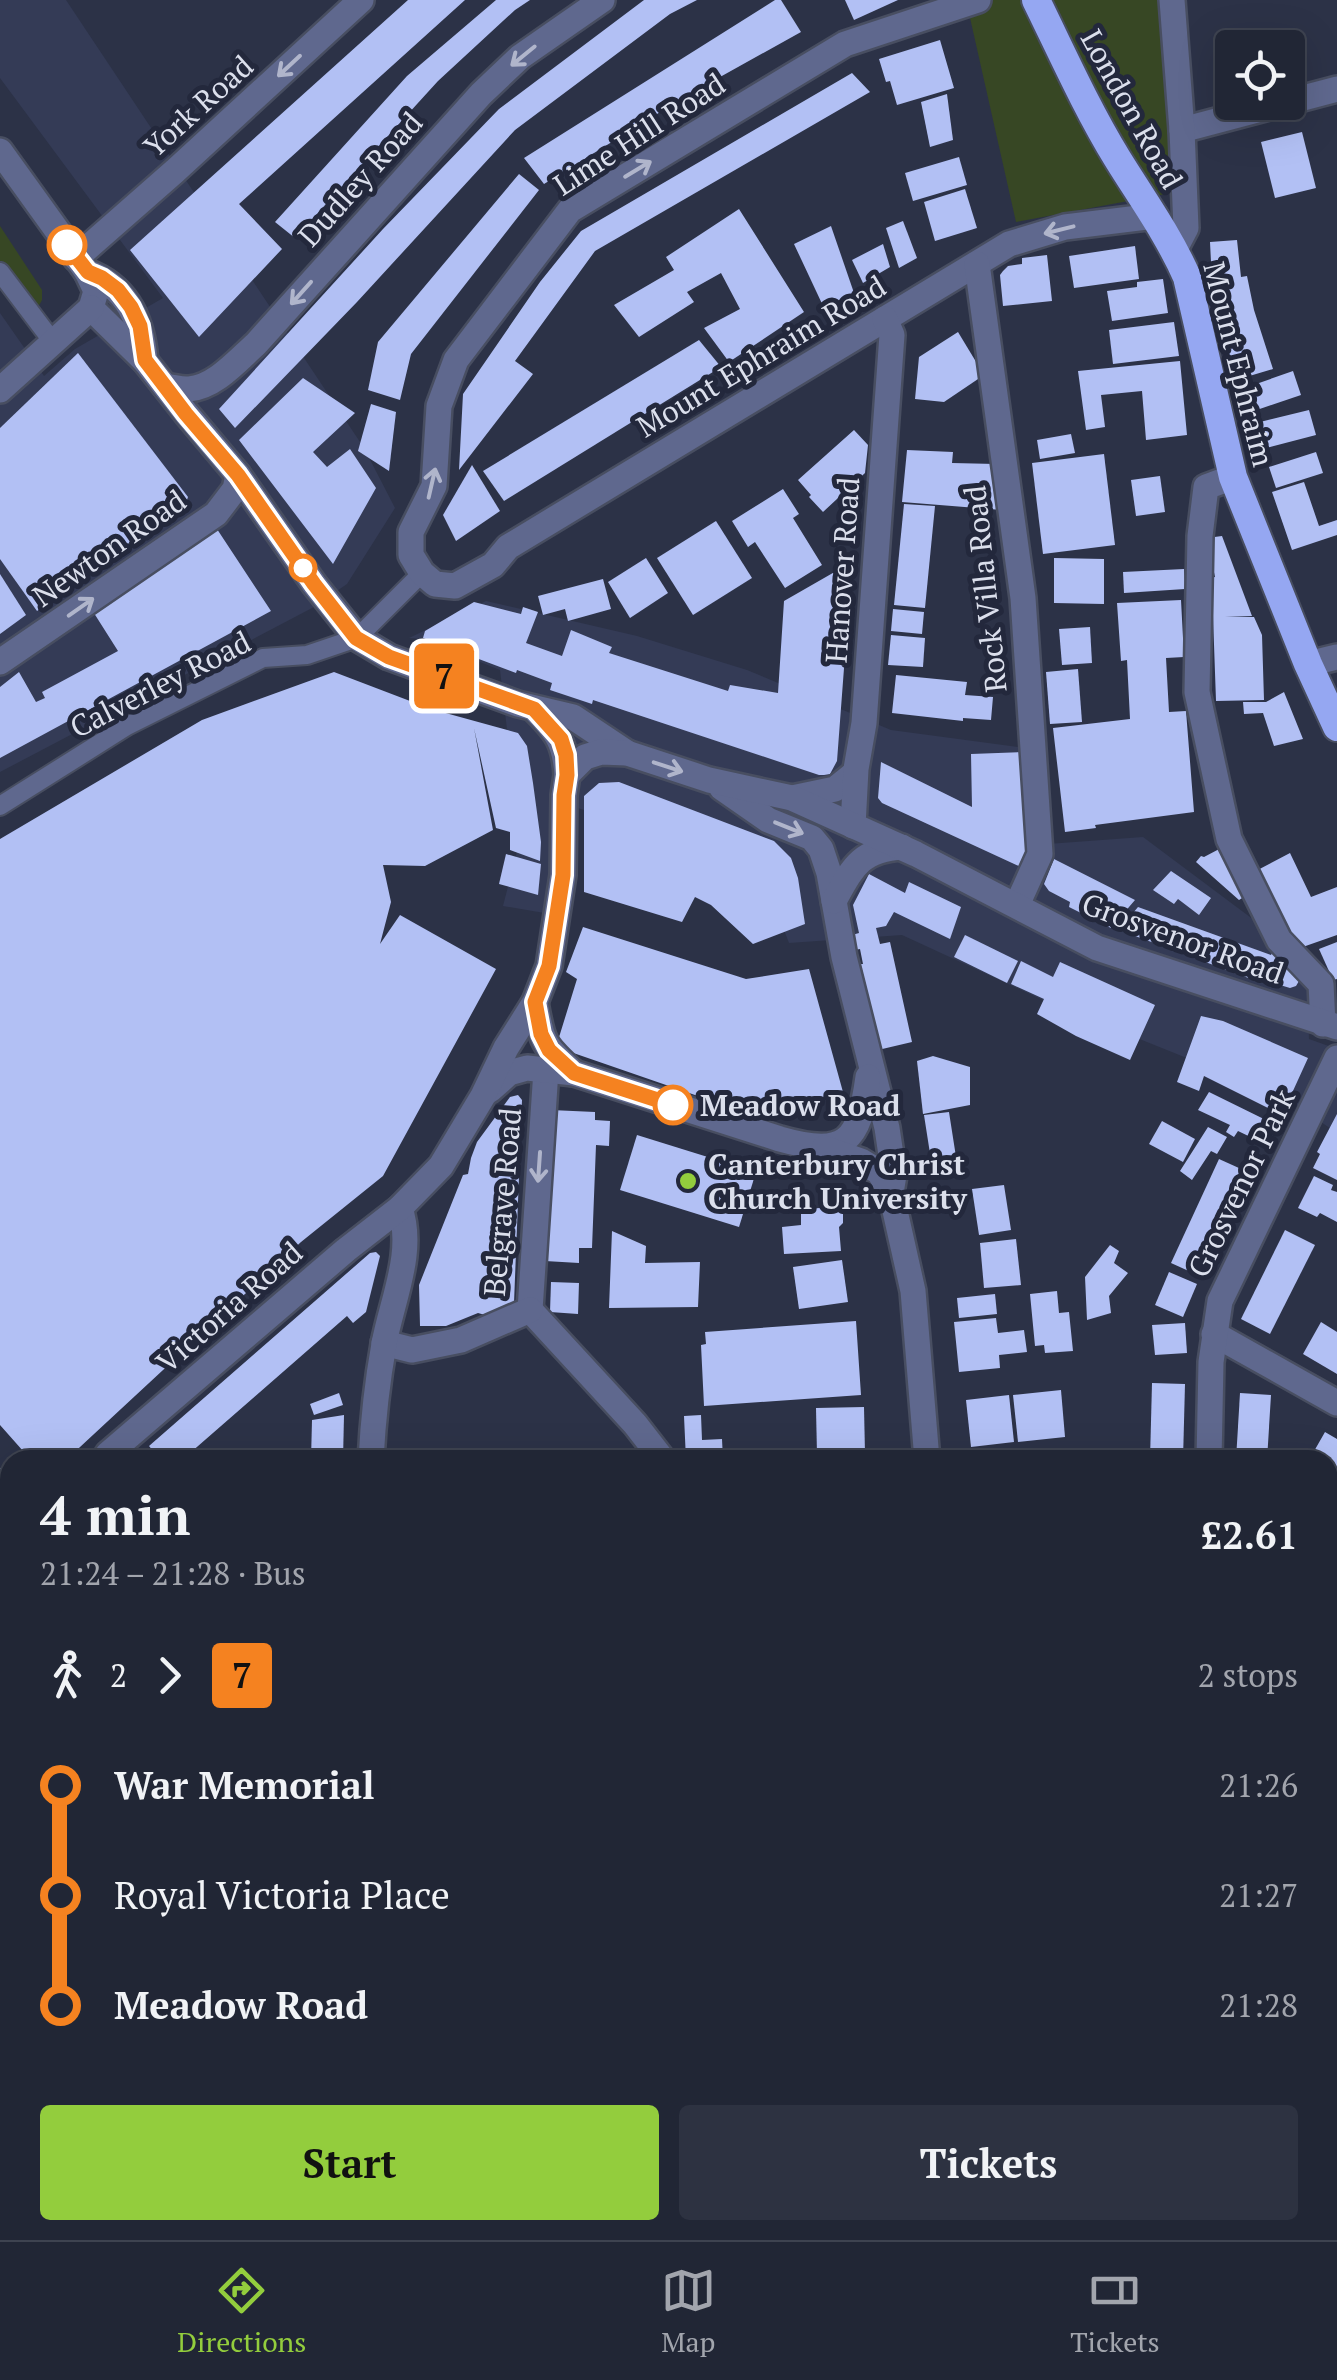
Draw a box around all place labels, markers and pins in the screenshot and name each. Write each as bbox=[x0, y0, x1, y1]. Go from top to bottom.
unlabelled marker bbox=[48, 226, 86, 264]
unlabelled marker bbox=[290, 555, 316, 581]
place label: Meadow Road bbox=[700, 1085, 900, 1125]
marker: Meadow Road bbox=[654, 1086, 692, 1124]
place label: Canterbury Christ Church University bbox=[708, 1144, 968, 1218]
marker: Canterbury Christ Church University bbox=[677, 1170, 699, 1192]

